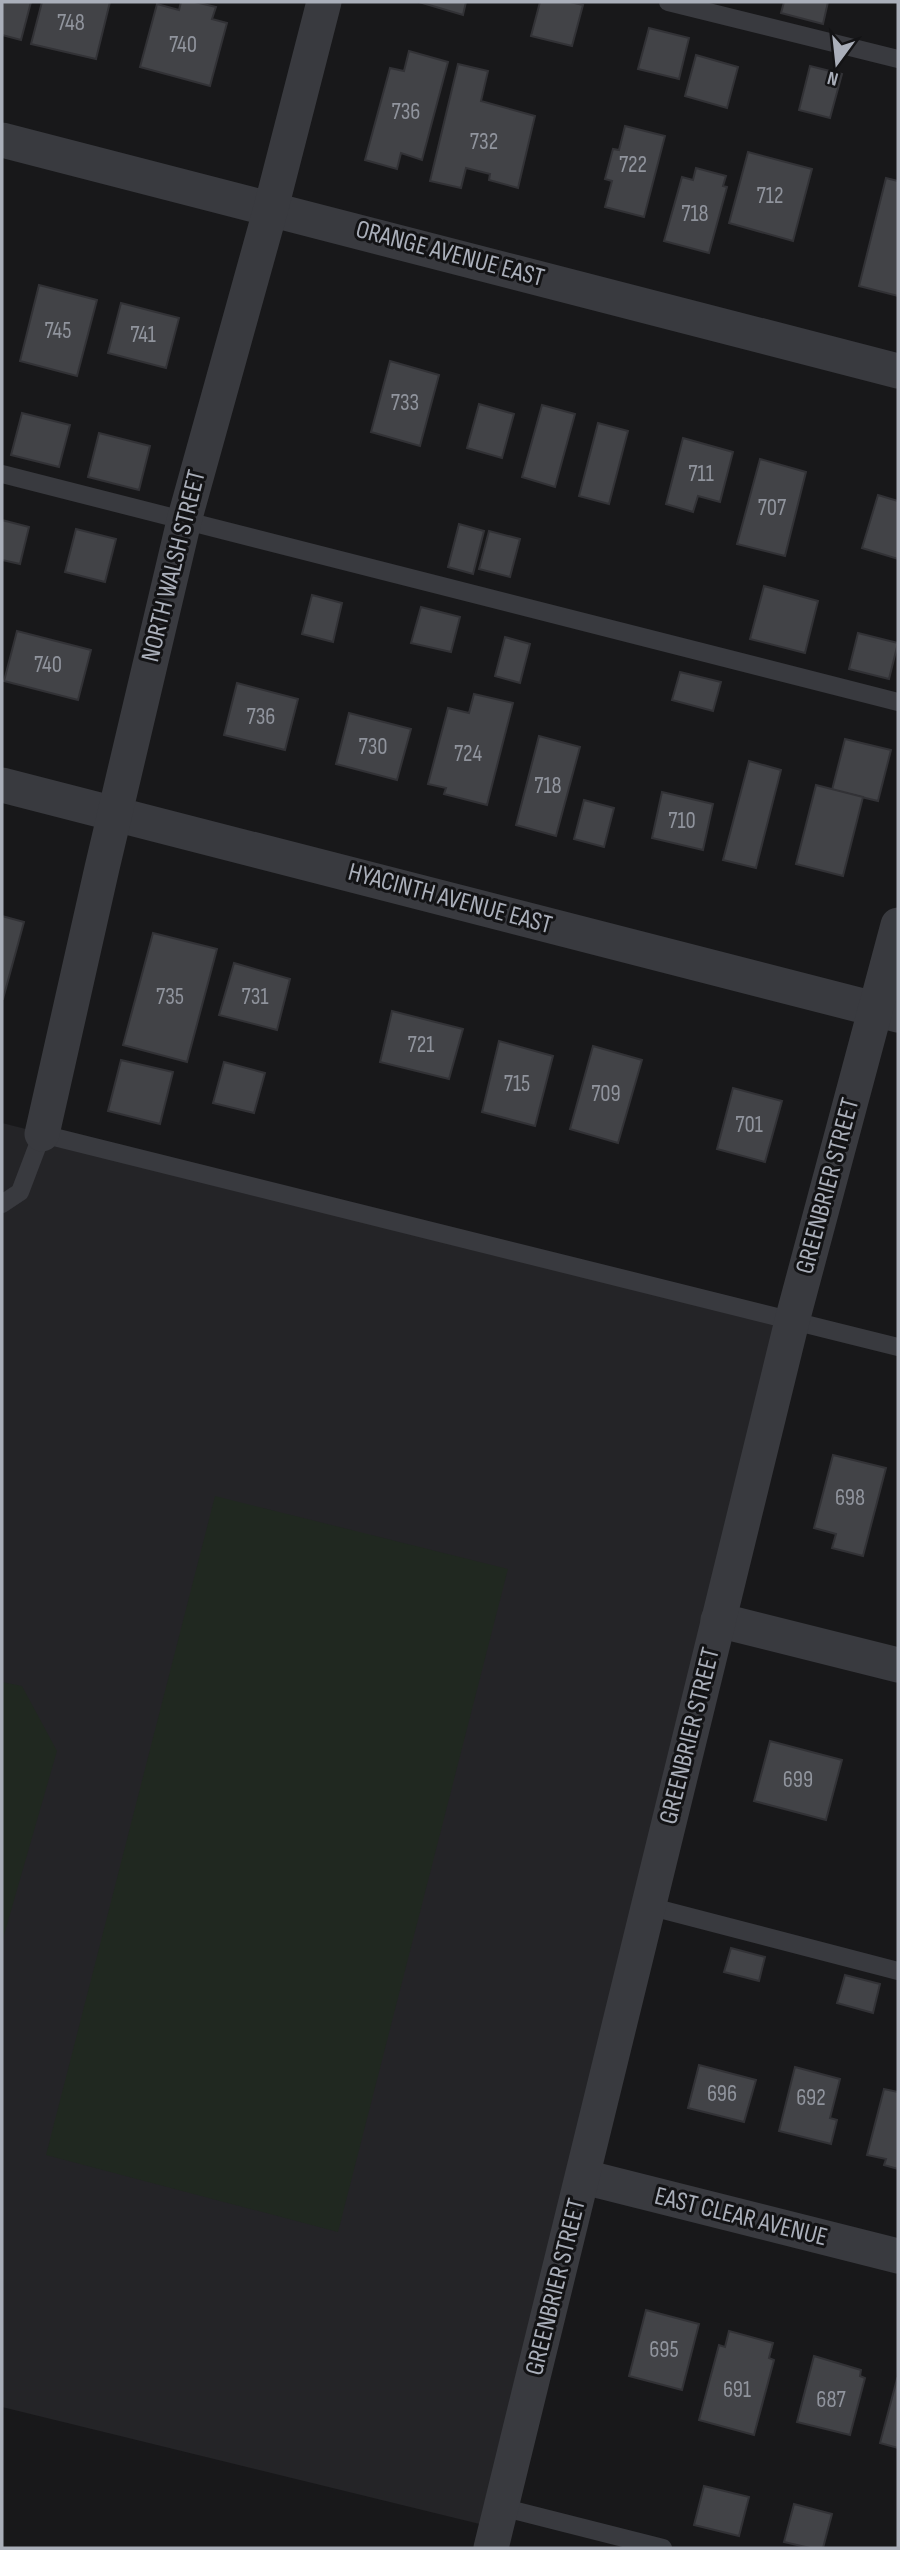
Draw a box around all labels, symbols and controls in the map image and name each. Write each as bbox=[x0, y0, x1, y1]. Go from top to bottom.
house number: 748 bbox=[57, 9, 85, 37]
north arrow bbox=[802, 28, 872, 98]
house number: 740 bbox=[169, 31, 197, 59]
text: N bbox=[825, 66, 841, 90]
house number: 736 bbox=[392, 98, 420, 126]
house number: 732 bbox=[470, 128, 498, 156]
house number: 722 bbox=[619, 151, 647, 179]
house number: 712 bbox=[756, 182, 784, 210]
house number: 718 bbox=[681, 200, 709, 228]
street label: ORANGE AVENUE EAST bbox=[352, 214, 548, 294]
house number: 745 bbox=[45, 317, 71, 345]
house number: 741 bbox=[130, 321, 156, 349]
house number: 733 bbox=[391, 389, 419, 417]
house number: 711 bbox=[688, 460, 714, 488]
street label: NORTH WALSH STREET bbox=[135, 467, 213, 665]
house number: 707 bbox=[758, 494, 786, 522]
house number: 740 bbox=[34, 651, 62, 679]
house number: 736 bbox=[247, 703, 275, 731]
house number: 730 bbox=[358, 733, 388, 761]
house number: 724 bbox=[454, 740, 482, 768]
house number: 718 bbox=[534, 772, 562, 800]
house number: 710 bbox=[668, 807, 696, 835]
street label: HYACINTH AVENUE EAST bbox=[345, 857, 555, 941]
house number: 735 bbox=[156, 983, 184, 1011]
house number: 731 bbox=[242, 983, 268, 1011]
house number: 721 bbox=[408, 1031, 434, 1059]
house number: 715 bbox=[504, 1070, 530, 1098]
house number: 709 bbox=[591, 1080, 621, 1108]
street label: GREENBRIER STREET bbox=[790, 1095, 866, 1277]
house number: 701 bbox=[735, 1111, 763, 1139]
house number: 698 bbox=[835, 1484, 865, 1512]
street label: GREENBRIER STREET bbox=[653, 1644, 727, 1828]
house number: 699 bbox=[783, 1766, 813, 1794]
house number: 696 bbox=[707, 2080, 737, 2108]
house number: 692 bbox=[796, 2084, 826, 2112]
street label: EAST CLEAR AVENUE bbox=[651, 2181, 831, 2253]
street label: GREENBRIER STREET bbox=[519, 2195, 593, 2379]
house number: 695 bbox=[649, 2336, 679, 2364]
house number: 691 bbox=[723, 2376, 751, 2404]
house number: 687 bbox=[816, 2386, 846, 2414]

